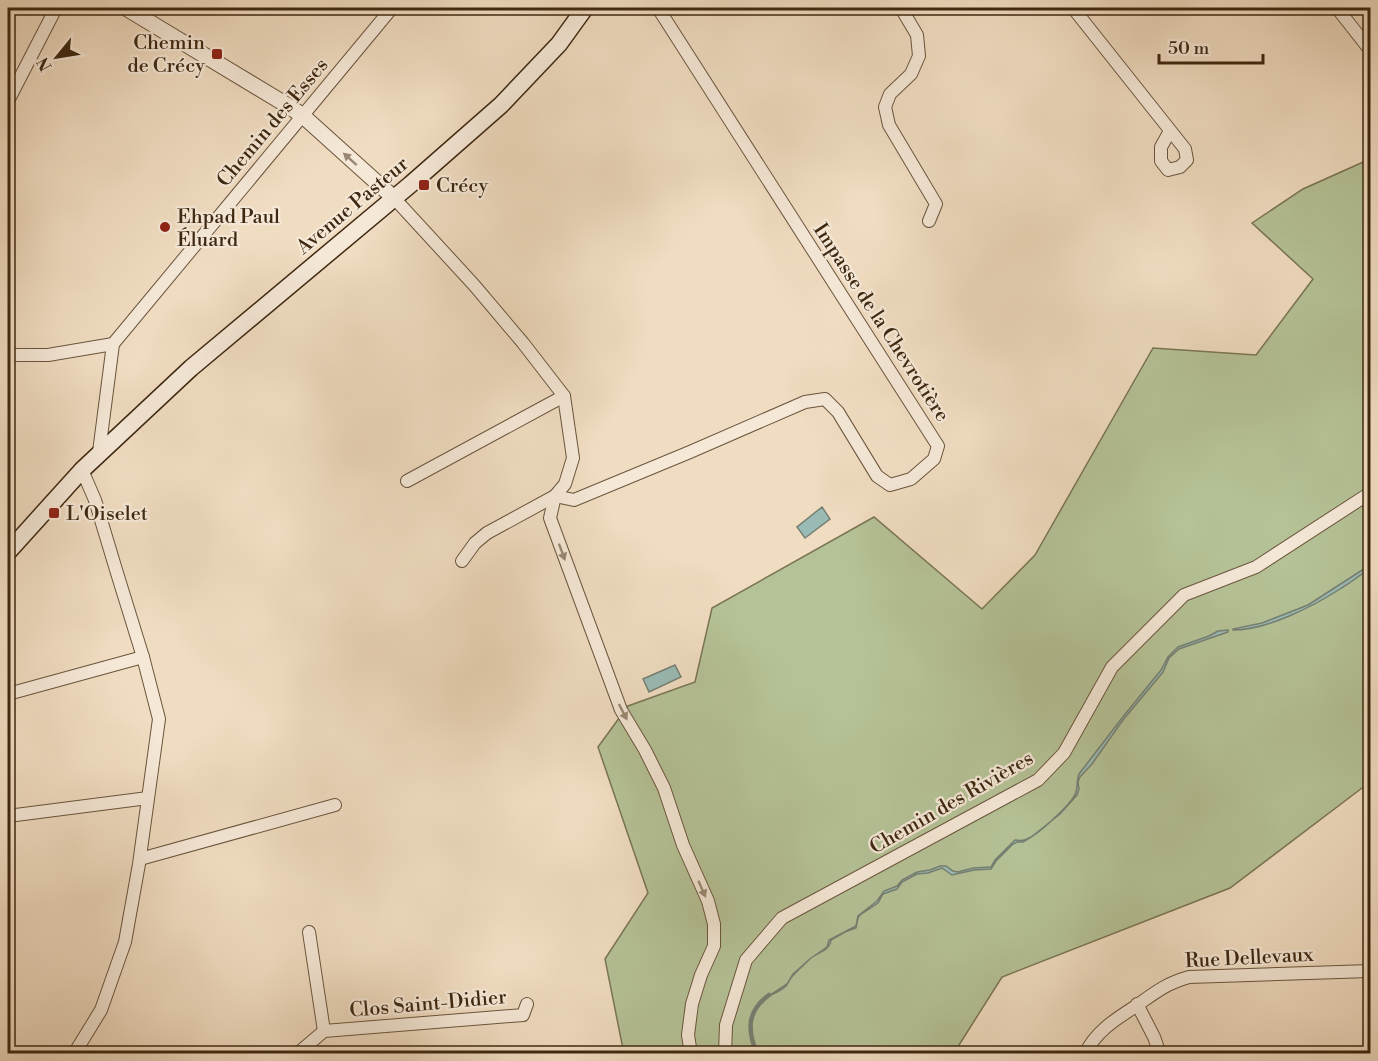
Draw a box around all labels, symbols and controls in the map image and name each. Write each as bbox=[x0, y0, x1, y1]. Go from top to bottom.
north arrow bbox=[27, 27, 87, 87]
scale bar bbox=[1159, 27, 1262, 65]
place label: Chemin de Crécy bbox=[127, 31, 205, 79]
text: 50 m bbox=[1168, 37, 1210, 60]
marker: Chemin de Crécy bbox=[210, 47, 224, 61]
text: N bbox=[33, 53, 57, 74]
street label: Chemin des Esses bbox=[212, 53, 334, 192]
street label: Avenue Pasteur bbox=[291, 152, 414, 261]
one-way arrow bbox=[343, 153, 358, 166]
place label: Crécy bbox=[436, 174, 488, 199]
marker: Crécy bbox=[417, 178, 431, 192]
place label: Ehpad Paul Éluard bbox=[177, 205, 280, 253]
street label: Impasse de la Chevrotière bbox=[807, 219, 954, 427]
marker: Ehpad Paul Éluard bbox=[158, 220, 172, 234]
place label: L'Oiselet bbox=[66, 502, 148, 527]
marker: L'Oiselet bbox=[47, 506, 61, 520]
one-way arrow bbox=[558, 543, 567, 561]
one-way arrow bbox=[618, 704, 628, 721]
street label: Chemin des Rivières bbox=[866, 746, 1038, 860]
one-way arrow bbox=[698, 881, 707, 898]
street label: Rue Dellevaux bbox=[1184, 943, 1315, 974]
street label: Clos Saint-Didier bbox=[348, 985, 508, 1024]

